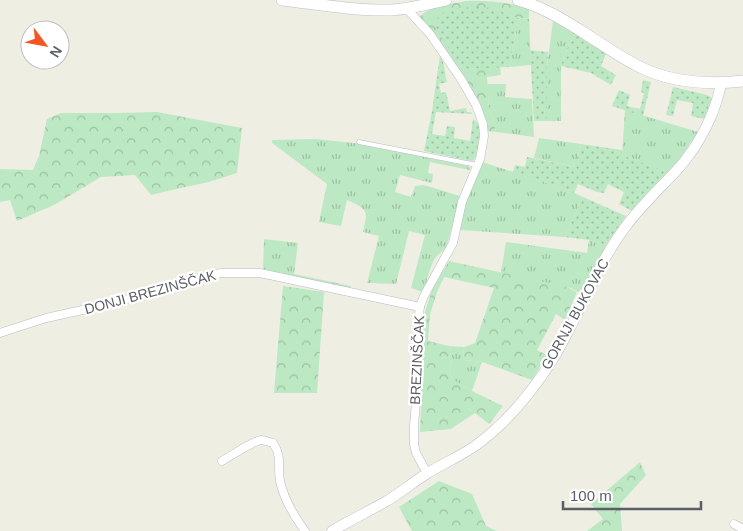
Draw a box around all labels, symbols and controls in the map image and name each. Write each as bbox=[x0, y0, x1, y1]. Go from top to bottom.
north arrow bbox=[20, 20, 70, 70]
text: N bbox=[47, 43, 65, 60]
street label: GORNJI BUKOVAC bbox=[538, 256, 612, 372]
street label: DONJI BREZINŠČAK bbox=[83, 267, 218, 317]
street label: BREZINŠČAK bbox=[407, 314, 427, 405]
scale bar bbox=[563, 478, 700, 510]
text: 100 m bbox=[570, 487, 612, 504]

